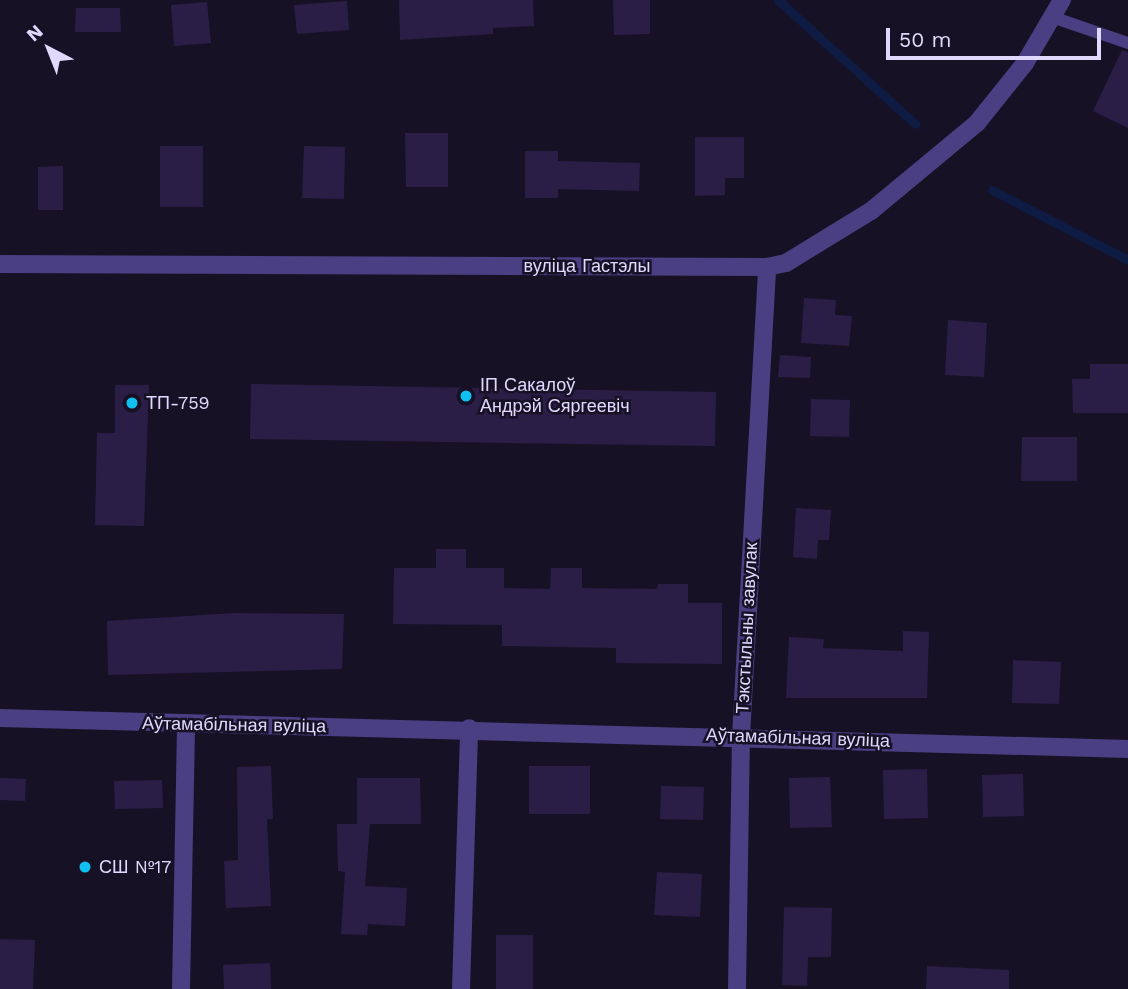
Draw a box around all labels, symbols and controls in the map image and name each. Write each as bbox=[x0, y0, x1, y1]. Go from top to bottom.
north arrow bbox=[14, 14, 84, 84]
scale bar bbox=[890, 14, 1105, 58]
text: N bbox=[22, 20, 48, 46]
text: 50 m bbox=[899, 27, 951, 52]
street label: вуліца Гастэлы bbox=[524, 255, 650, 277]
place label: ІП Сакалоў Андрэй Сяргеевіч bbox=[480, 375, 630, 418]
marker: ІП Сакалоў Андрэй Сяргеевіч bbox=[458, 388, 474, 404]
place label: ТП-759 bbox=[146, 392, 210, 414]
marker: ТП-759 bbox=[124, 395, 140, 411]
street label: Тэкстыльны завулак bbox=[732, 542, 762, 714]
street label: Аўтамабільная вуліца bbox=[142, 713, 326, 737]
street label: Аўтамабільная вуліца bbox=[706, 724, 890, 752]
place label: СШ №17 bbox=[99, 856, 171, 878]
marker: СШ №17 bbox=[77, 859, 93, 875]

